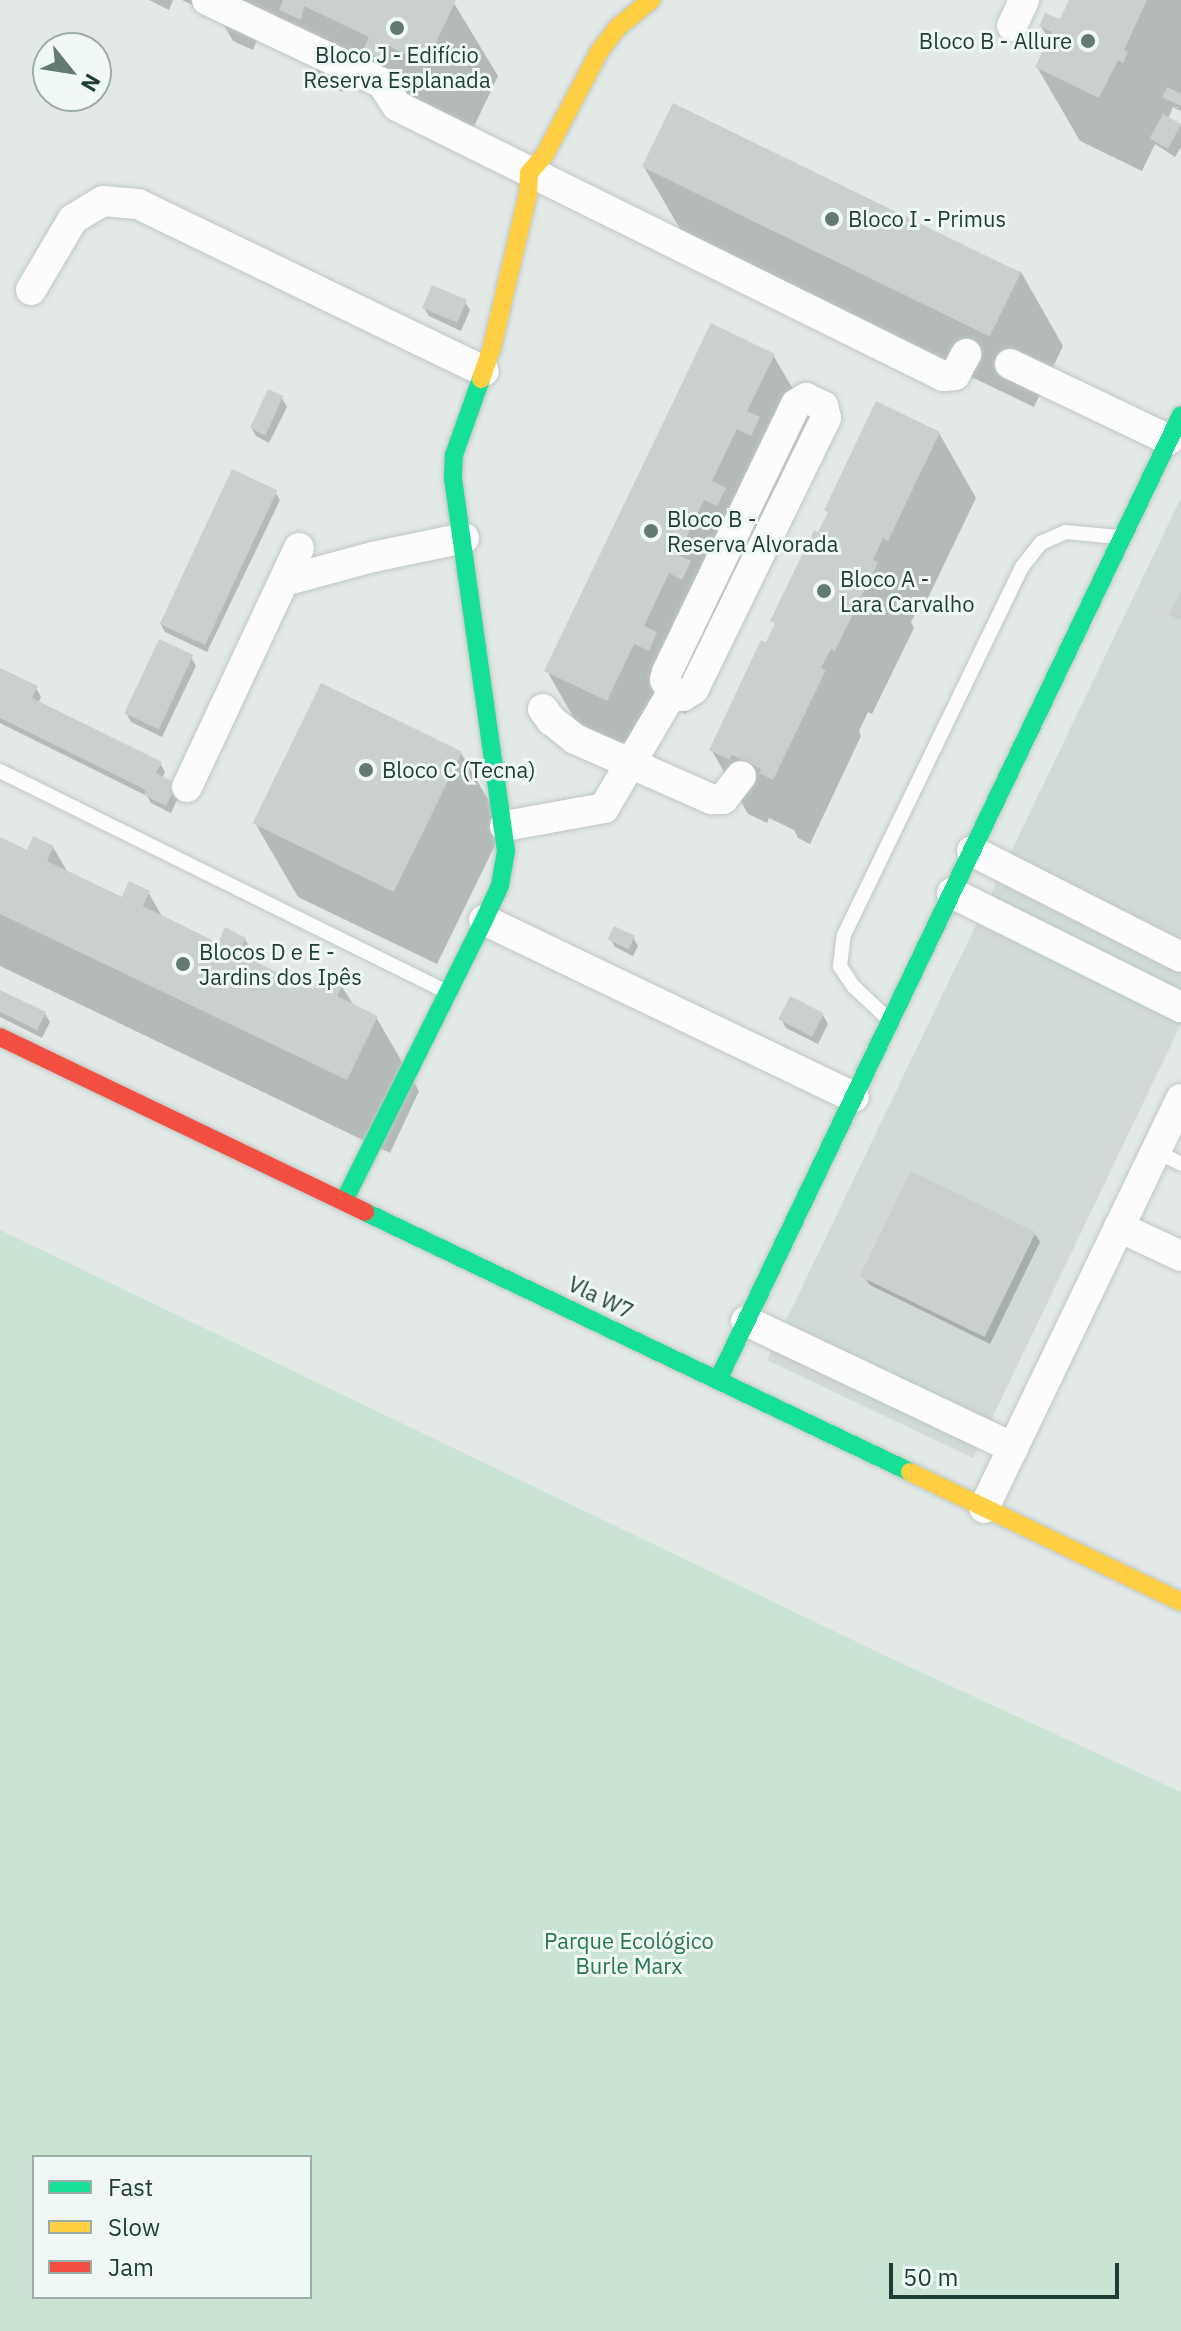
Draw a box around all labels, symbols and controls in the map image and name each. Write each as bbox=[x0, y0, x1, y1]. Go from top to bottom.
marker: Bloco J - Edifício Reserva Esplanada bbox=[388, 19, 406, 37]
place label: Bloco B - Allure bbox=[919, 28, 1072, 54]
north arrow bbox=[32, 32, 112, 112]
marker: Bloco B - Allure bbox=[1079, 32, 1097, 50]
place label: Bloco J - Edifício Reserva Esplanada bbox=[303, 41, 491, 92]
text: N bbox=[75, 69, 108, 97]
place label: Bloco I - Primus bbox=[848, 206, 1006, 232]
marker: Bloco I - Primus bbox=[823, 210, 841, 228]
place label: Bloco B - Reserva Alvorada bbox=[667, 505, 839, 556]
marker: Bloco B - Reserva Alvorada bbox=[642, 522, 660, 540]
place label: Bloco A - Lara Carvalho bbox=[840, 565, 975, 616]
marker: Bloco A - Lara Carvalho bbox=[815, 582, 833, 600]
place label: Bloco C (Tecna) bbox=[382, 757, 536, 783]
marker: Bloco C (Tecna) bbox=[357, 761, 375, 779]
place label: Blocos D e E - Jardins dos Ipês bbox=[199, 938, 362, 990]
marker: Blocos D e E - Jardins dos Ipês bbox=[174, 955, 192, 973]
street label: Vla W7 bbox=[564, 1270, 638, 1324]
park label: Parque Ecológico Burle Marx bbox=[544, 1927, 714, 1978]
legend bbox=[32, 2155, 312, 2299]
text: Fast bbox=[108, 2171, 153, 2203]
text: Slow bbox=[108, 2211, 160, 2243]
scale bar bbox=[893, 2247, 1123, 2297]
text: Jam bbox=[108, 2251, 154, 2283]
text: 50 m bbox=[903, 2261, 958, 2293]

